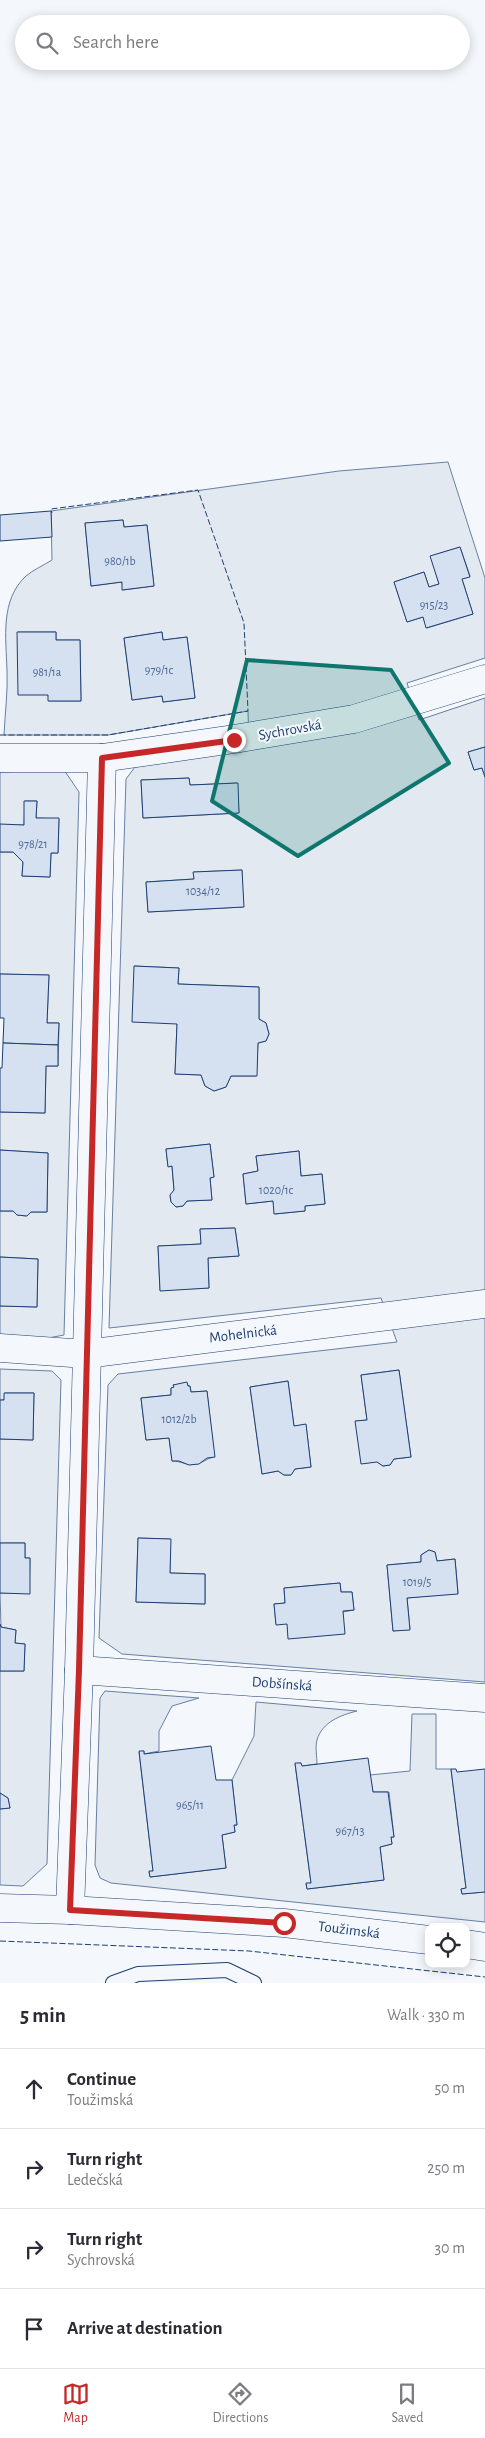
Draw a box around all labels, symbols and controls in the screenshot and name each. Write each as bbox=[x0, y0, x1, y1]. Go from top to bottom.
search box bbox=[15, 15, 470, 70]
icon: search bbox=[33, 29, 61, 57]
text: Search here bbox=[73, 33, 159, 52]
house number: 980/1b bbox=[104, 555, 136, 567]
house number: 915/23 bbox=[420, 599, 448, 611]
house number: 979/1c bbox=[145, 664, 174, 676]
house number: 981/1a bbox=[33, 666, 62, 678]
street label: Sychrovská bbox=[257, 717, 323, 743]
route end bbox=[223, 729, 246, 752]
house number: 978/21 bbox=[18, 838, 48, 850]
house number: 1034/12 bbox=[186, 885, 221, 897]
house number: 1020/1c bbox=[259, 1184, 294, 1196]
street label: Mohelnická bbox=[208, 1322, 278, 1346]
house number: 1012/2b bbox=[161, 1413, 197, 1425]
house number: 1019/5 bbox=[403, 1576, 431, 1588]
street label: Dobšínská bbox=[251, 1674, 313, 1694]
house number: 965/11 bbox=[176, 1799, 204, 1811]
house number: 967/13 bbox=[336, 1825, 364, 1837]
route start bbox=[273, 1912, 296, 1935]
street label: Toužimská bbox=[317, 1919, 381, 1941]
map controls bbox=[425, 1923, 470, 1968]
button: locate bbox=[425, 1923, 470, 1968]
text: 5 min bbox=[20, 2005, 66, 2026]
text: Walk · 330 m bbox=[387, 2007, 465, 2023]
text: Continue bbox=[67, 2070, 136, 2089]
icon: ahead bbox=[20, 2075, 48, 2103]
text: 50 m bbox=[434, 2080, 465, 2096]
text: Toužimská bbox=[67, 2092, 133, 2108]
text: Turn right bbox=[67, 2150, 142, 2169]
icon: right bbox=[20, 2155, 48, 2183]
text: 250 m bbox=[427, 2160, 465, 2176]
text: Ledečská bbox=[67, 2172, 123, 2188]
text: Turn right bbox=[67, 2230, 142, 2249]
icon: right bbox=[20, 2235, 48, 2263]
text: 30 m bbox=[435, 2240, 465, 2256]
text: Sychrovská bbox=[67, 2252, 135, 2268]
icon: arrive bbox=[20, 2315, 48, 2343]
text: Arrive at destination bbox=[67, 2319, 223, 2338]
tab: Map bbox=[62, 2380, 90, 2427]
tab: Directions bbox=[213, 2380, 268, 2427]
tab: Saved bbox=[391, 2380, 423, 2427]

